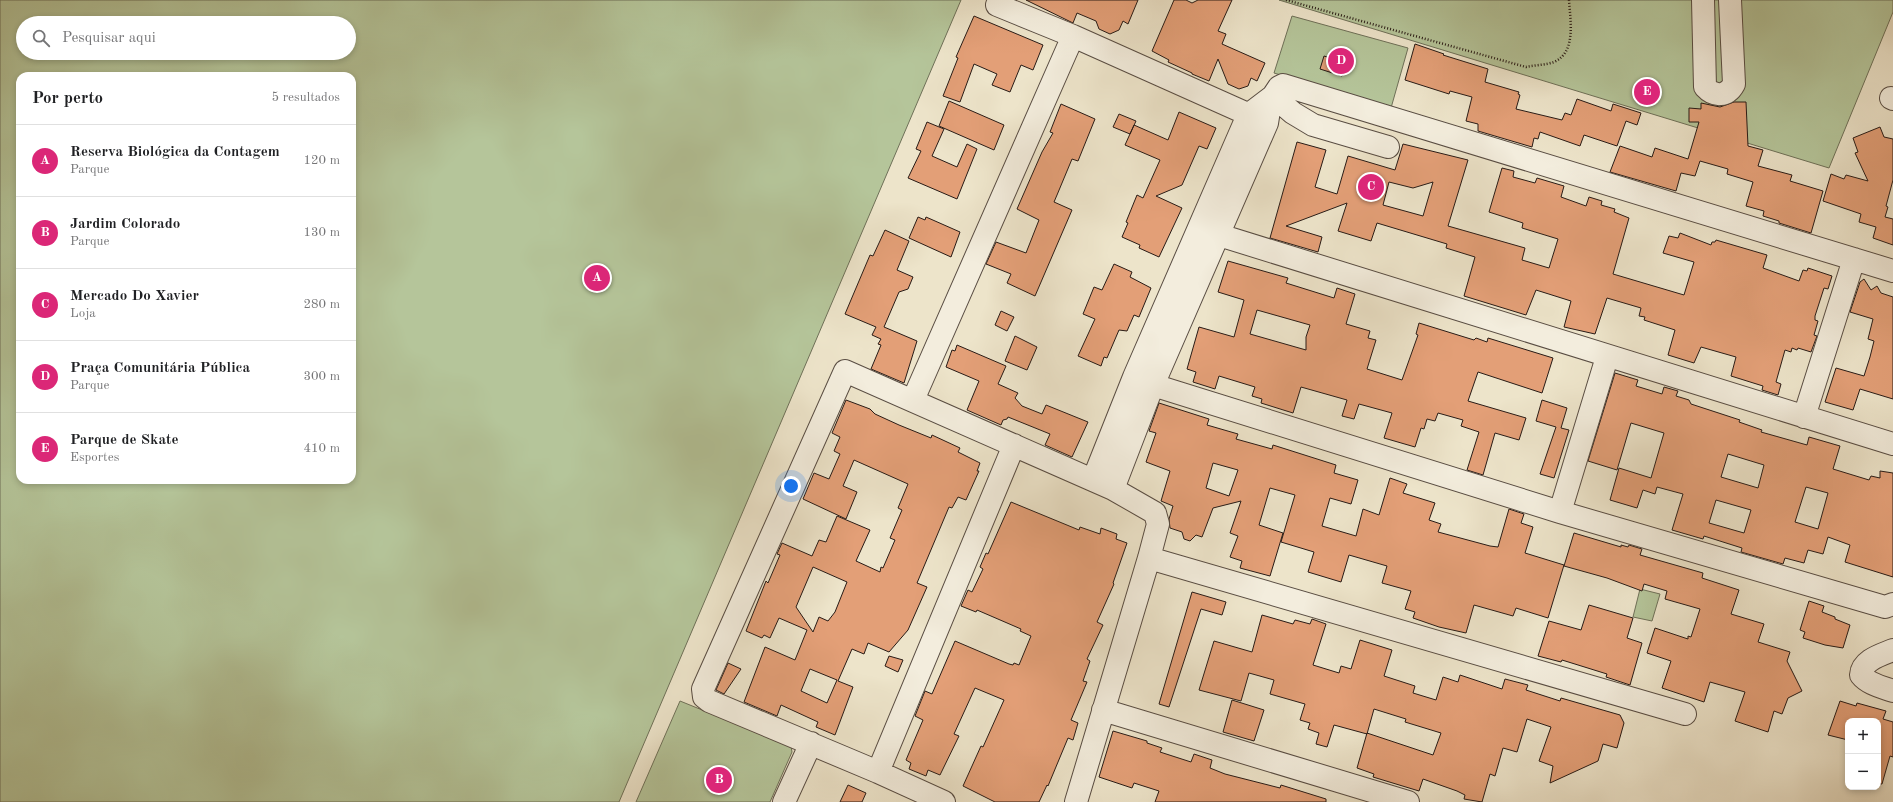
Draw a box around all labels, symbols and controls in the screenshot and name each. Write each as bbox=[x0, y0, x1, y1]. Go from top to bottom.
search box bbox=[16, 16, 356, 60]
icon: search bbox=[30, 27, 52, 49]
text: Pesquisar aqui bbox=[62, 31, 156, 46]
pin: D bbox=[1328, 46, 1354, 76]
pin: E bbox=[1634, 77, 1660, 107]
text: Por perto bbox=[32, 90, 103, 107]
text: 5 resultados bbox=[272, 91, 340, 104]
text: Reserva Biológica da Contagem bbox=[70, 145, 280, 160]
text: A bbox=[40, 154, 50, 167]
text: 120 m bbox=[303, 154, 340, 167]
text: Parque bbox=[70, 163, 109, 176]
pin: C bbox=[1358, 172, 1384, 202]
text: Jardim Colorado bbox=[70, 217, 180, 232]
text: B bbox=[40, 226, 50, 239]
text: 130 m bbox=[303, 226, 340, 239]
text: Parque bbox=[70, 235, 109, 248]
pin: A bbox=[584, 263, 610, 293]
text: Mercado Do Xavier bbox=[70, 289, 199, 304]
text: C bbox=[41, 298, 49, 311]
text: 280 m bbox=[303, 298, 340, 311]
text: Loja bbox=[70, 307, 96, 320]
text: Praça Comunitária Pública bbox=[70, 361, 250, 376]
text: D bbox=[40, 370, 50, 383]
text: 300 m bbox=[303, 370, 340, 383]
text: Parque bbox=[70, 379, 109, 392]
text: Parque de Skate bbox=[70, 433, 179, 448]
text: E bbox=[41, 442, 49, 455]
text: 410 m bbox=[303, 442, 340, 455]
text: Esportes bbox=[70, 451, 119, 464]
your location bbox=[781, 476, 801, 496]
map controls bbox=[1845, 718, 1881, 790]
button: + bbox=[1845, 718, 1881, 754]
button: − bbox=[1845, 754, 1881, 790]
pin: B bbox=[706, 765, 732, 795]

